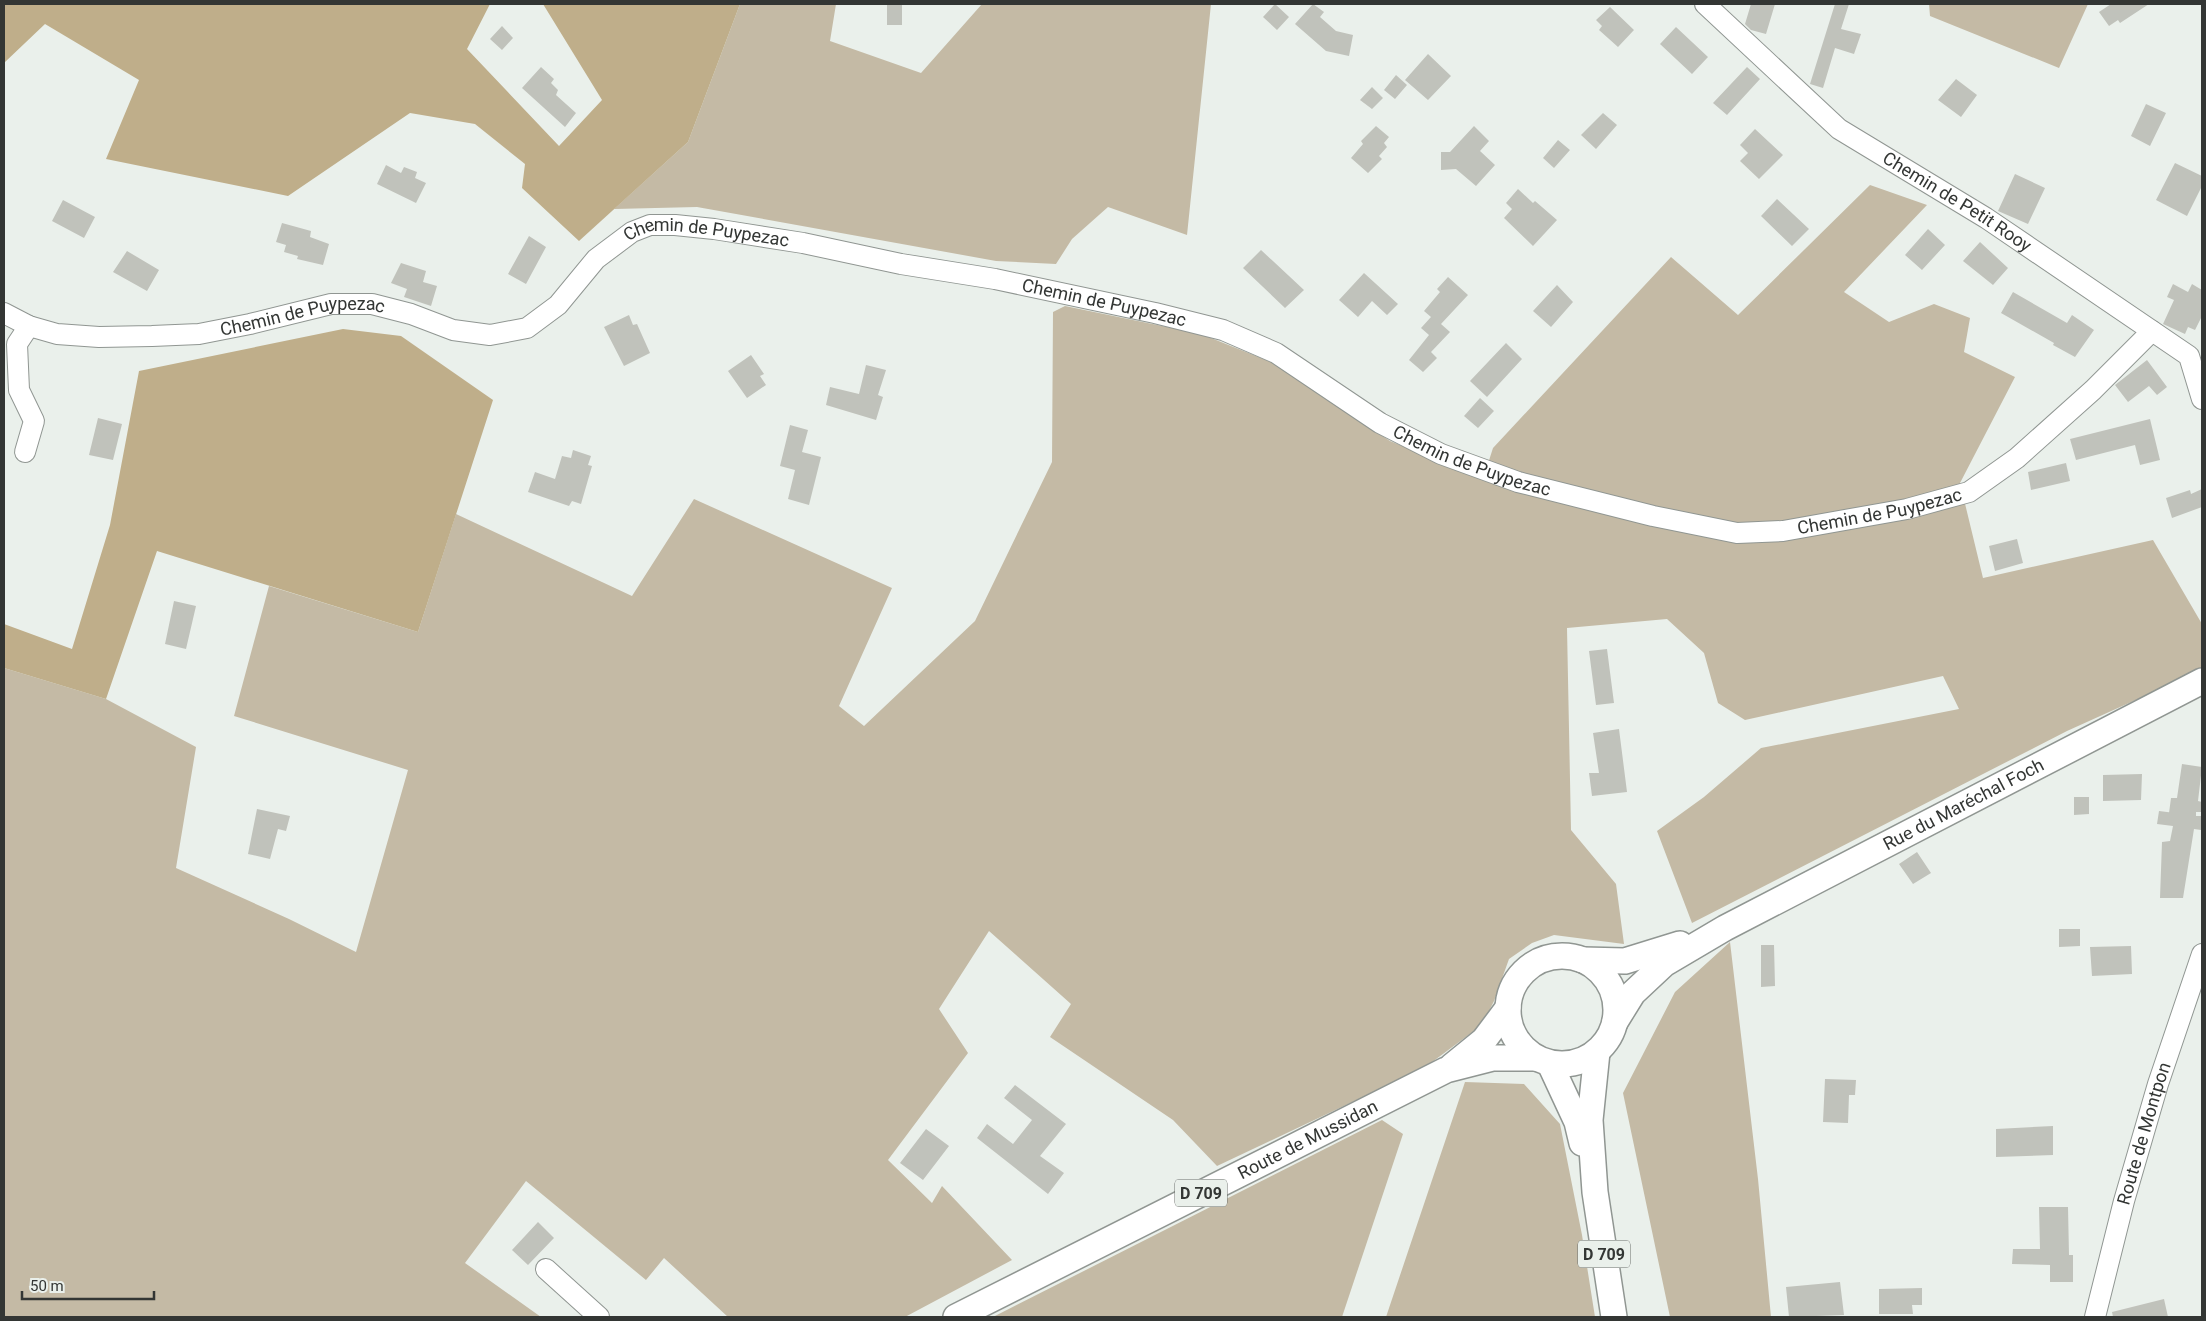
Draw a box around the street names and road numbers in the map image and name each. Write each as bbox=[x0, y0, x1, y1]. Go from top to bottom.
street label: Chemin de Petit Rooy bbox=[1879, 147, 2036, 256]
street label: Chemin de Puypezac bbox=[619, 213, 791, 251]
street label: Chemin de Puypezac bbox=[1020, 274, 1189, 330]
street label: Chemin de Puypezac bbox=[218, 293, 387, 340]
street label: Chemin de Puypezac bbox=[1390, 420, 1553, 500]
street label: Chemin de Puypezac bbox=[1796, 483, 1964, 538]
street label: Rue du Maréchal Foch bbox=[1879, 754, 2047, 854]
street label: Route de Montpon bbox=[2113, 1059, 2175, 1207]
street label: Route de Mussidan bbox=[1234, 1095, 1381, 1183]
road number: D 709 bbox=[1175, 1180, 1227, 1206]
road number: D 709 bbox=[1578, 1240, 1630, 1268]

